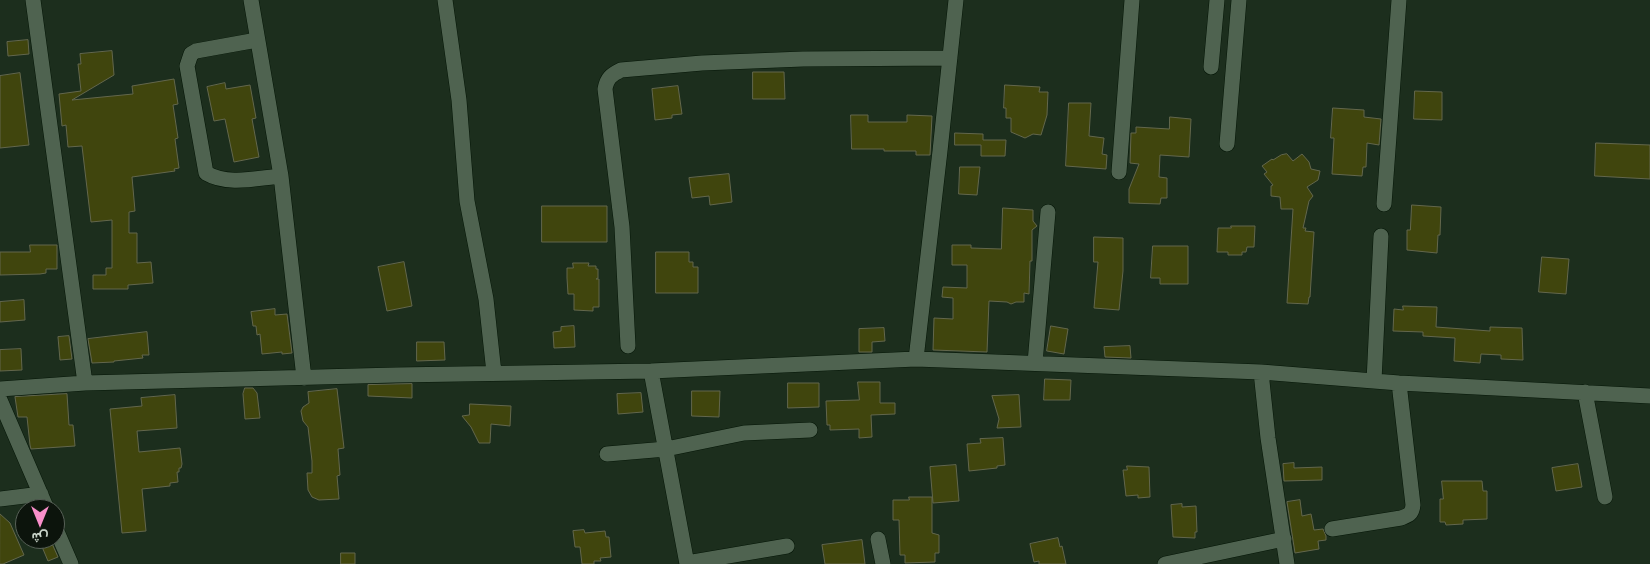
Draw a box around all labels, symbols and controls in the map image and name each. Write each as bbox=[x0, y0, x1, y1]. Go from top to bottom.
north arrow bbox=[15, 499, 65, 549]
text: ش bbox=[32, 530, 48, 547]

